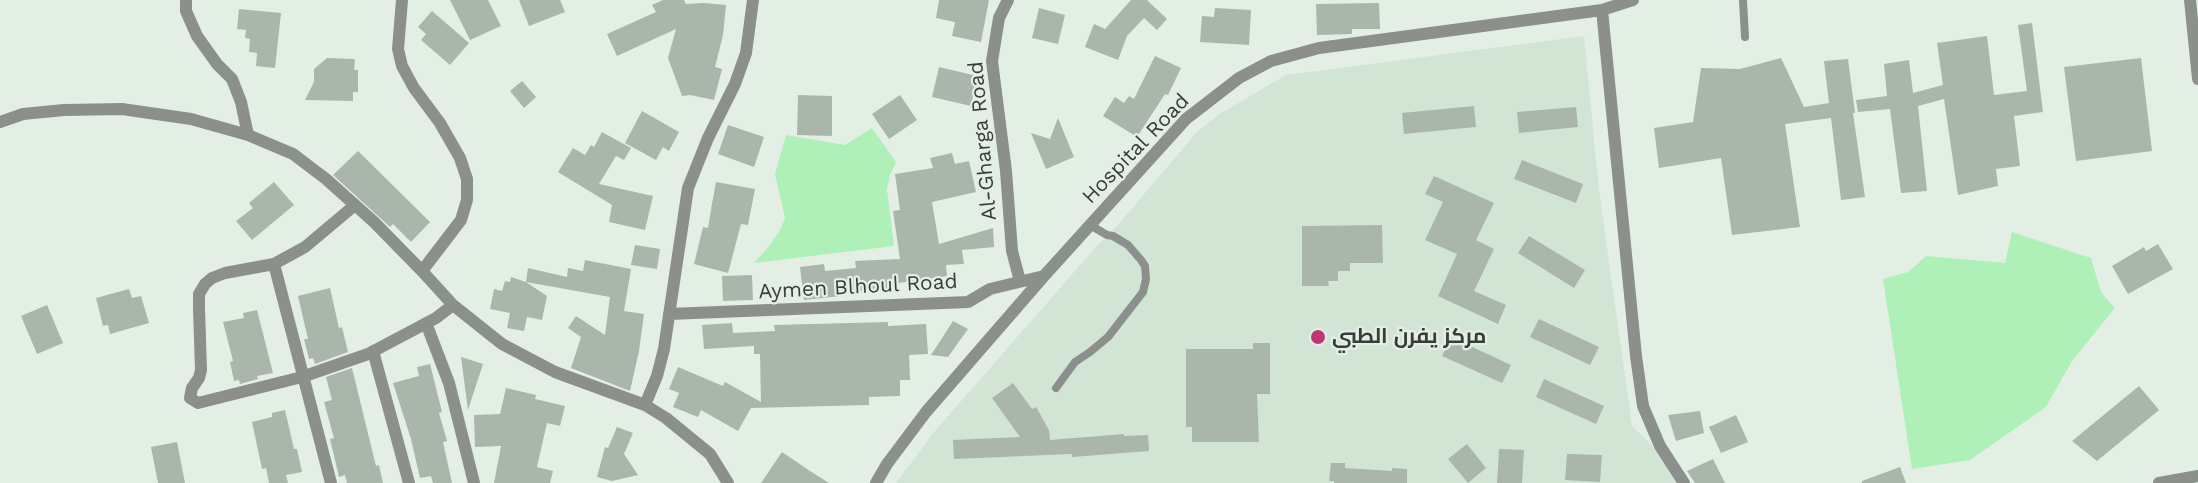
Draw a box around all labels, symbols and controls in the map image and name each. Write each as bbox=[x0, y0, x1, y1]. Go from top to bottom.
street label: Al-Gharga Road bbox=[963, 60, 1003, 222]
street label: Hospital Road bbox=[1077, 89, 1195, 209]
street label: Aymen Blhoul Road bbox=[758, 269, 958, 305]
place label: مركز يفرن الطبي bbox=[1332, 324, 1486, 350]
marker: مركز يفرن الطبي bbox=[1309, 328, 1327, 346]

